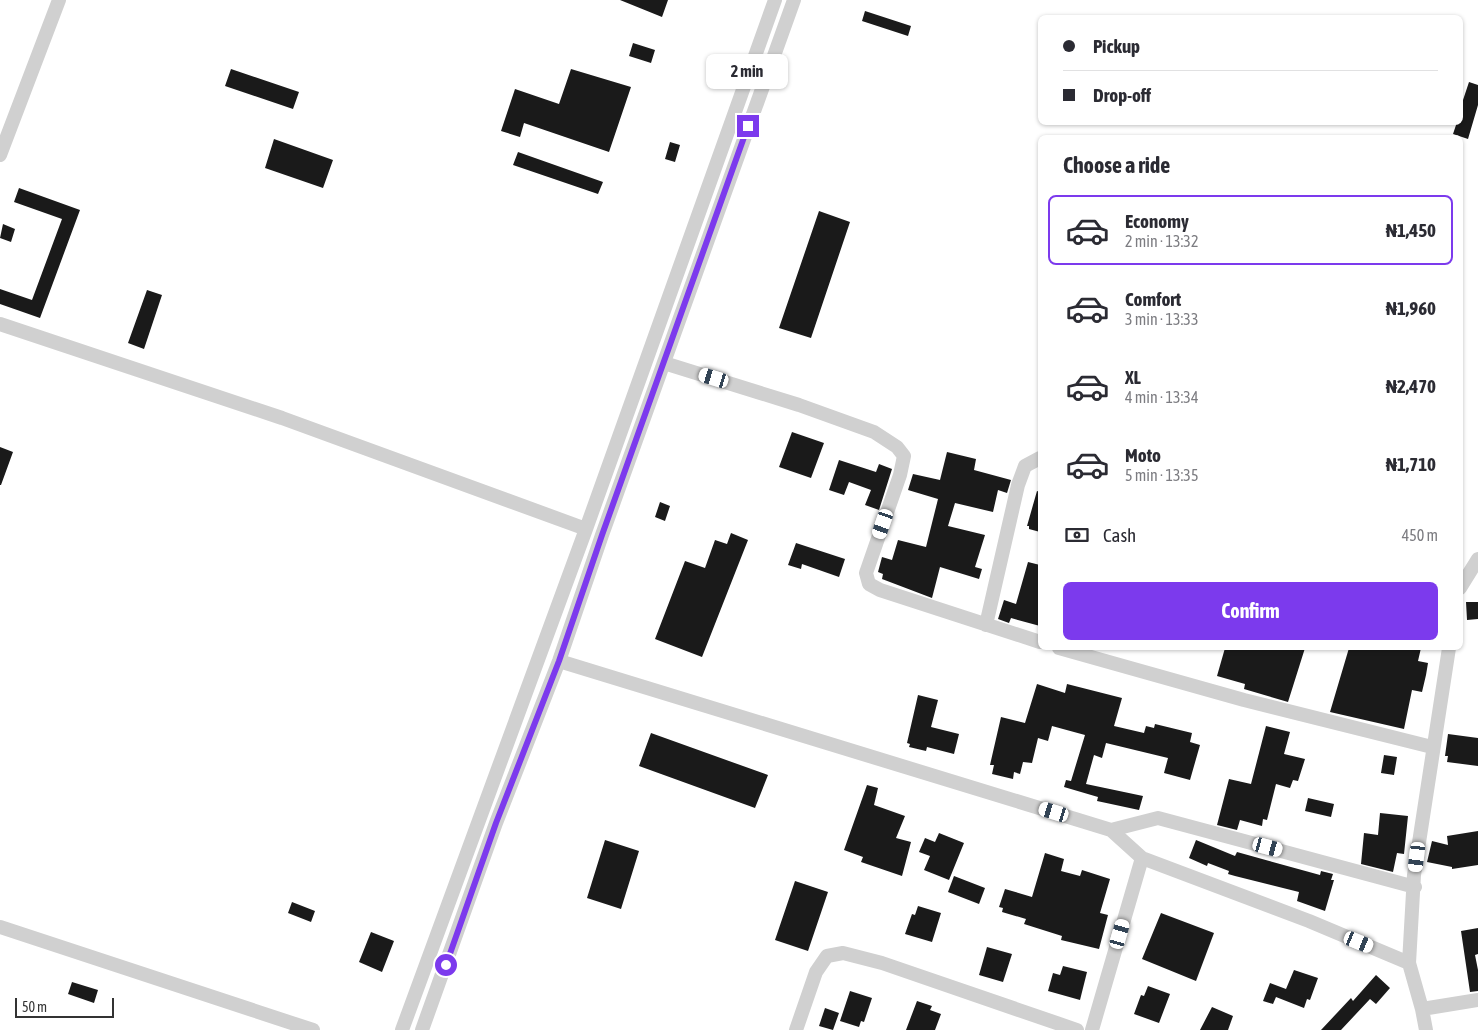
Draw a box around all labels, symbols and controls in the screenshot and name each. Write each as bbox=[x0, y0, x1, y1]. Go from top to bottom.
text: Pickup bbox=[1093, 35, 1140, 57]
callout: 2 min bbox=[707, 54, 789, 88]
text: 2 min bbox=[731, 62, 763, 80]
text: Drop-off bbox=[1093, 84, 1151, 106]
route end bbox=[737, 115, 759, 137]
text: Choose a ride bbox=[1063, 152, 1170, 178]
icon: car bbox=[1065, 208, 1110, 253]
text: Economy bbox=[1125, 210, 1189, 232]
text: ₦1,450 bbox=[1386, 219, 1436, 241]
text: 2 min · 13:32 bbox=[1125, 232, 1198, 250]
icon: car bbox=[1065, 286, 1110, 331]
text: Comfort bbox=[1125, 288, 1181, 310]
text: ₦1,960 bbox=[1386, 297, 1436, 319]
text: 3 min · 13:33 bbox=[1125, 310, 1198, 328]
icon: car bbox=[1065, 364, 1110, 409]
car bbox=[697, 366, 730, 390]
text: XL bbox=[1125, 366, 1141, 388]
text: ₦2,470 bbox=[1386, 375, 1436, 397]
text: 4 min · 13:34 bbox=[1125, 388, 1198, 406]
icon: car bbox=[1065, 442, 1110, 487]
text: Moto bbox=[1125, 444, 1161, 466]
text: ₦1,710 bbox=[1386, 453, 1436, 475]
text: 5 min · 13:35 bbox=[1125, 466, 1198, 484]
car bbox=[871, 507, 894, 541]
icon: cash bbox=[1063, 521, 1091, 549]
text: Cash bbox=[1103, 524, 1136, 546]
text: 450 m bbox=[1402, 526, 1438, 544]
button: Confirm bbox=[1063, 582, 1438, 640]
car bbox=[1037, 800, 1070, 824]
car bbox=[1251, 836, 1284, 858]
car bbox=[1407, 841, 1426, 873]
car bbox=[1108, 918, 1131, 950]
car bbox=[1342, 929, 1375, 955]
route start bbox=[435, 954, 457, 976]
scale bar bbox=[15, 995, 114, 1018]
text: 50 m bbox=[22, 999, 47, 1015]

